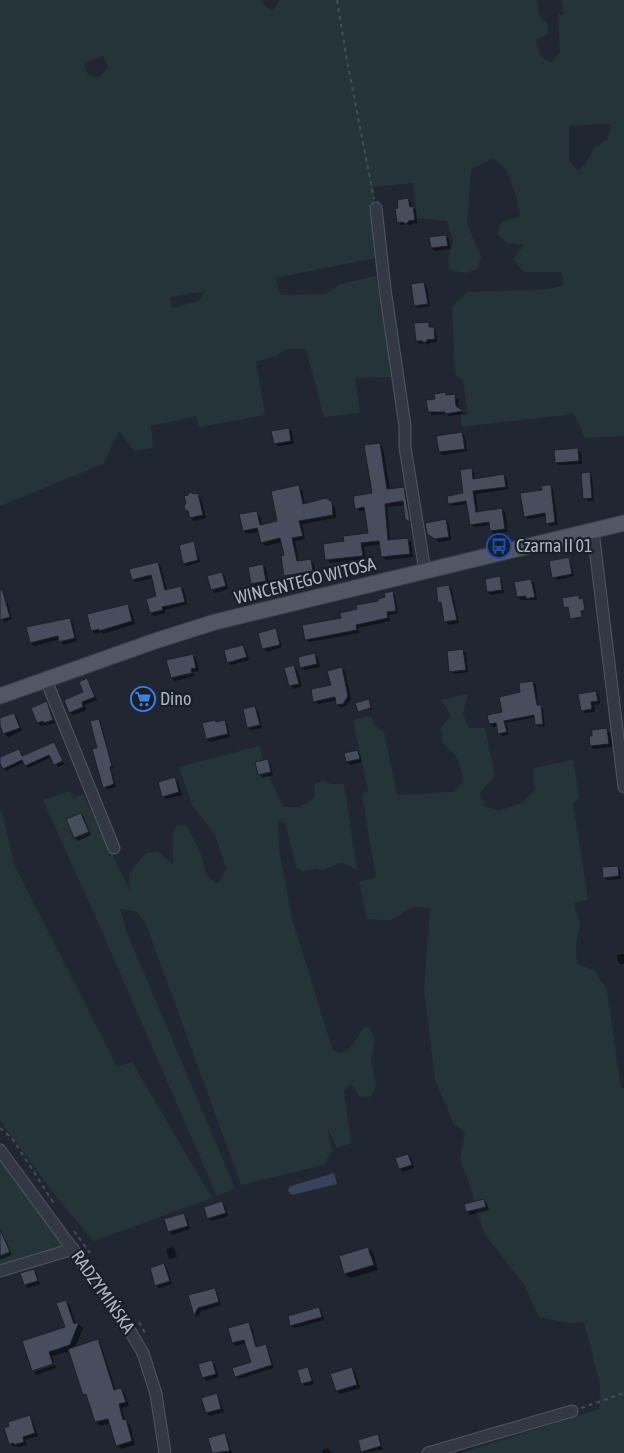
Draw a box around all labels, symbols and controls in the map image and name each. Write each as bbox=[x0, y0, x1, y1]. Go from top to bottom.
bus stop icon: Czarna II 01 bbox=[486, 533, 512, 559]
place label: Czarna II 01 bbox=[516, 535, 592, 556]
street label: WINCENTEGO WITOSA bbox=[232, 553, 378, 608]
supermarket icon: Dino bbox=[130, 686, 156, 712]
place label: Dino bbox=[160, 688, 191, 709]
street label: RADZYMIŃSKA bbox=[67, 1246, 140, 1337]

